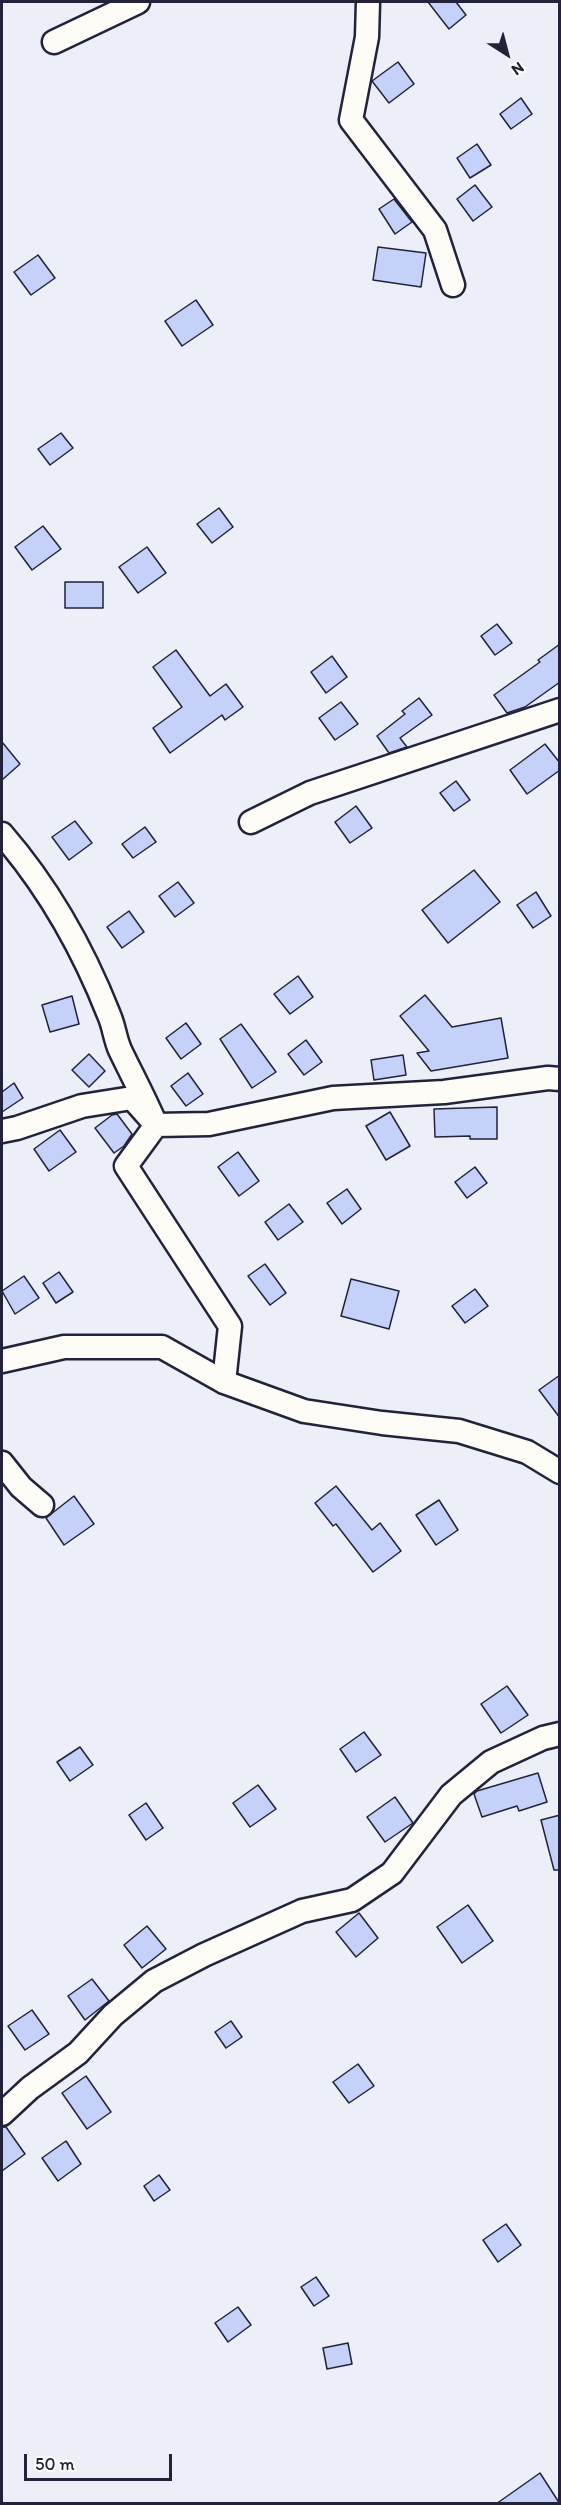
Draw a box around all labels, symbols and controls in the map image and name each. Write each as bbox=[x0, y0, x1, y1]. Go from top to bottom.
north arrow bbox=[477, 24, 537, 84]
text: N bbox=[508, 58, 528, 80]
scale bar bbox=[27, 2442, 176, 2480]
text: 50 m bbox=[35, 2453, 75, 2475]

